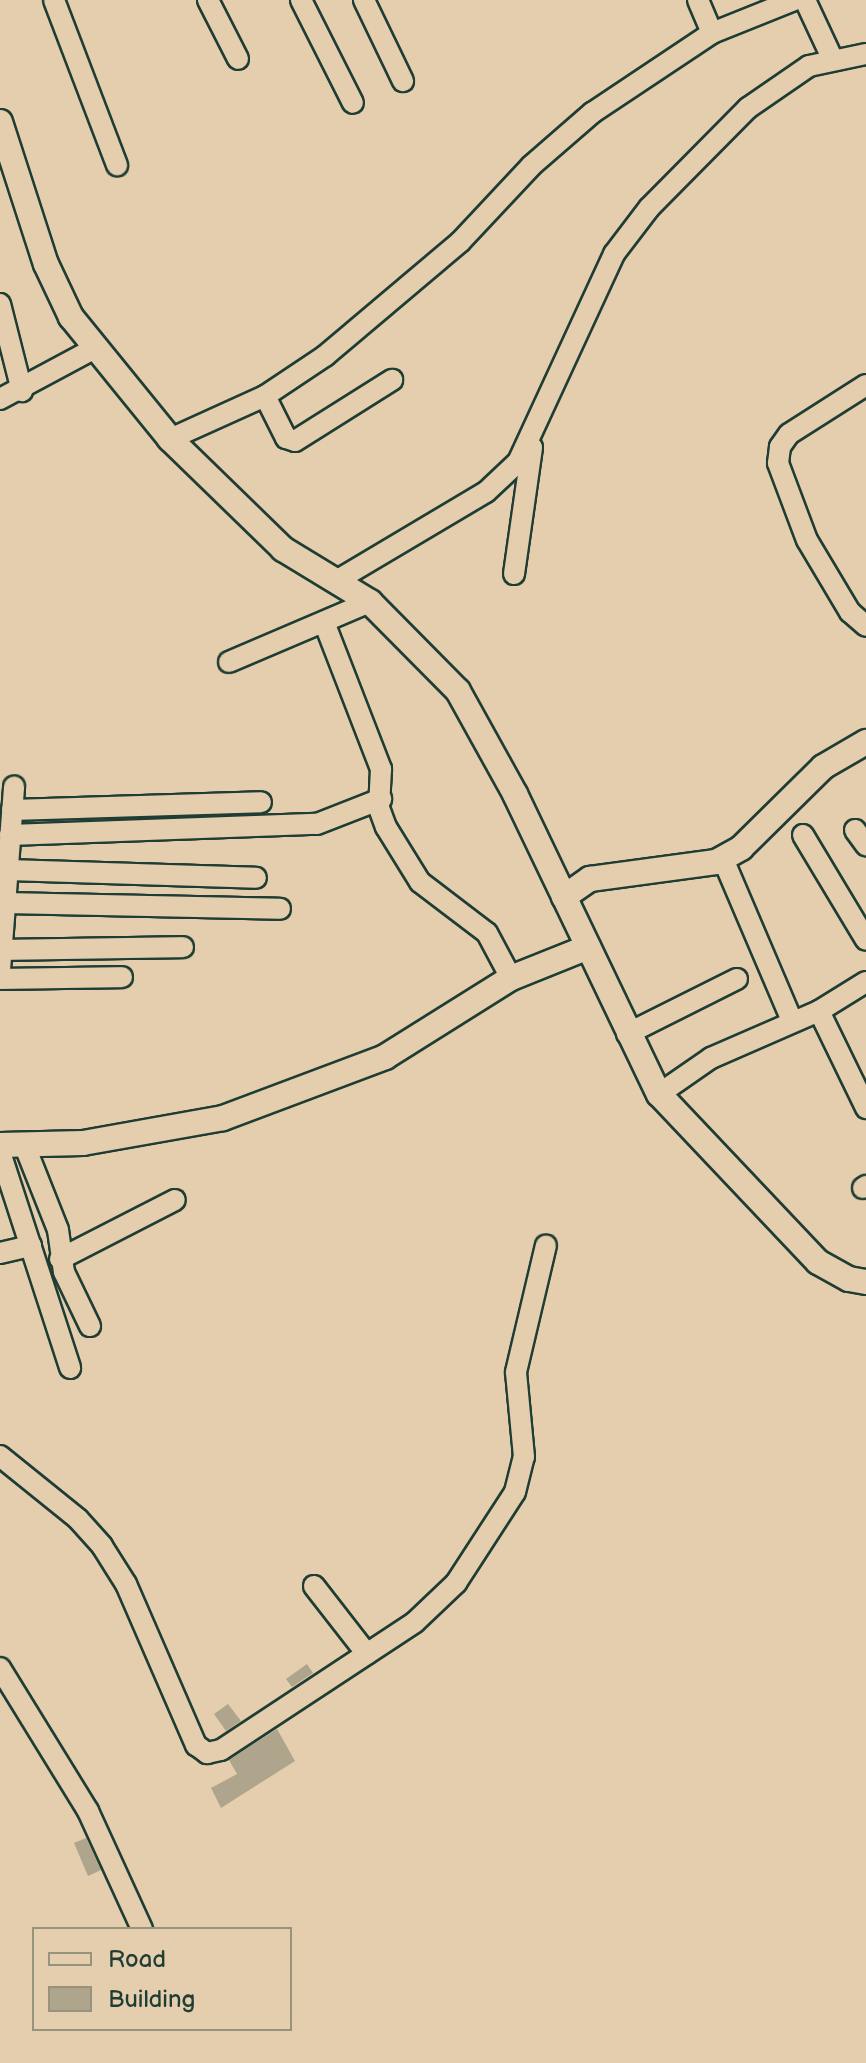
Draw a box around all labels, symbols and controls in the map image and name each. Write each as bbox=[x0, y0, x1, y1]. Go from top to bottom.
legend bbox=[32, 1927, 292, 2031]
text: Road bbox=[108, 1945, 166, 1974]
text: Building bbox=[108, 1985, 195, 2014]

